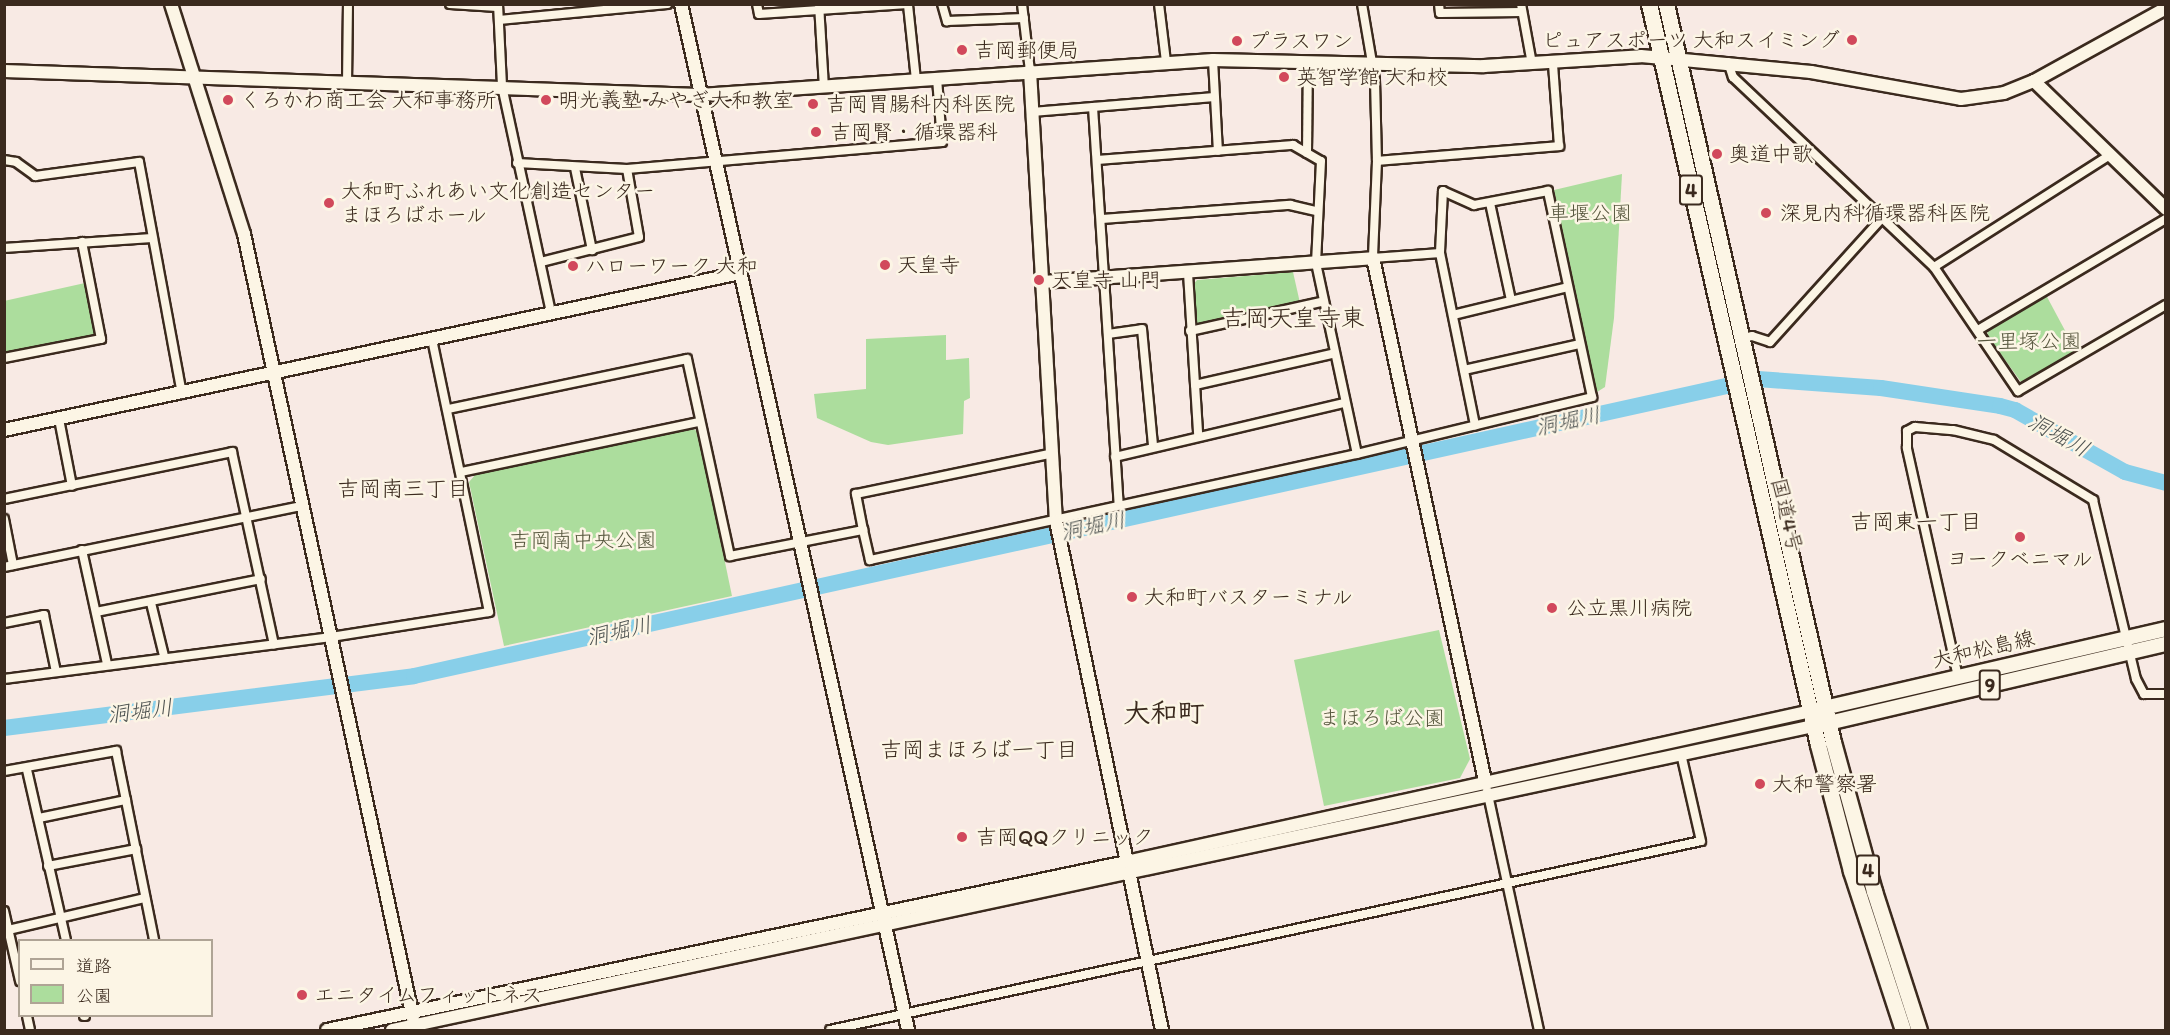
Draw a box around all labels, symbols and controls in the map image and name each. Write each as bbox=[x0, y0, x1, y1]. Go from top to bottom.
place label: ピュアスポーツ 大和スイミング bbox=[1541, 27, 1840, 53]
place label: プラスワン bbox=[1249, 28, 1354, 54]
marker: ピュアスポーツ 大和スイミング bbox=[1845, 33, 1859, 47]
marker: プラスワン bbox=[1230, 34, 1244, 48]
place label: 吉岡郵便局 bbox=[974, 37, 1079, 63]
marker: 吉岡郵便局 bbox=[955, 43, 969, 57]
place label: 英智学館 大和校 bbox=[1296, 64, 1448, 90]
marker: 英智学館 大和校 bbox=[1277, 70, 1291, 84]
place label: くろかわ商工会 大和事務所 bbox=[240, 87, 497, 113]
place label: 明光義塾 みやぎ大和教室 bbox=[558, 87, 794, 113]
place label: 吉岡胃腸科内科医院 bbox=[826, 91, 1015, 117]
marker: くろかわ商工会 大和事務所 bbox=[221, 93, 235, 107]
marker: 明光義塾 みやぎ大和教室 bbox=[539, 93, 553, 107]
marker: 吉岡胃腸科内科医院 bbox=[804, 95, 822, 113]
place label: 吉岡腎・循環器科 bbox=[830, 119, 998, 145]
marker: 吉岡腎・循環器科 bbox=[807, 123, 825, 141]
place label: 奥道中歌 bbox=[1729, 141, 1813, 167]
marker: 奥道中歌 bbox=[1710, 147, 1724, 161]
road number: 4 bbox=[1678, 173, 1704, 207]
place label: 大和町ふれあい文化創造センター まほろばホール bbox=[341, 178, 656, 228]
marker: 大和町ふれあい文化創造センター まほろばホール bbox=[322, 196, 336, 210]
park label: 車堰公園 bbox=[1548, 200, 1632, 226]
place label: 深見内科循環器科医院 bbox=[1780, 200, 1990, 226]
marker: 深見内科循環器科医院 bbox=[1757, 204, 1775, 222]
place label: 天皇寺 bbox=[897, 252, 960, 278]
place label: ハローワーク 大和 bbox=[585, 253, 758, 279]
marker: 天皇寺 bbox=[878, 258, 892, 272]
marker: ハローワーク 大和 bbox=[566, 259, 580, 273]
place label: 天皇寺 山門 bbox=[1051, 267, 1161, 293]
marker: 天皇寺 山門 bbox=[1032, 273, 1046, 287]
district label: 吉岡天皇寺東 bbox=[1221, 304, 1365, 332]
park label: 一里塚公園 bbox=[1977, 328, 2081, 354]
water label: 洞堀川 bbox=[1533, 401, 1603, 441]
water label: 洞堀川 bbox=[2024, 407, 2094, 463]
street label: 国道4号 bbox=[1766, 475, 1808, 555]
district label: 吉岡南三丁目 bbox=[337, 476, 469, 502]
water label: 洞堀川 bbox=[1058, 506, 1128, 546]
district label: 吉岡東一丁目 bbox=[1850, 509, 1982, 535]
park label: 吉岡南中央公園 bbox=[510, 527, 656, 553]
marker: ヨークベニマル bbox=[2013, 530, 2027, 544]
place label: ヨークベニマル bbox=[1947, 546, 2093, 572]
place label: 大和町バスターミナル bbox=[1144, 584, 1354, 610]
marker: 大和町バスターミナル bbox=[1125, 590, 1139, 604]
place label: 公立黒川病院 bbox=[1566, 595, 1692, 621]
marker: 公立黒川病院 bbox=[1543, 599, 1561, 617]
water label: 洞堀川 bbox=[584, 611, 654, 651]
street label: 大和松島線 bbox=[1929, 625, 2037, 673]
road number: 9 bbox=[1978, 668, 2002, 702]
water label: 洞堀川 bbox=[106, 694, 174, 728]
district label: 大和町 bbox=[1124, 697, 1204, 729]
park label: まほろば公園 bbox=[1319, 705, 1445, 731]
district label: 吉岡まほろば一丁目 bbox=[880, 737, 1078, 763]
place label: 大和警察署 bbox=[1772, 771, 1877, 797]
marker: 大和警察署 bbox=[1753, 777, 1767, 791]
place label: 吉岡QQクリニック bbox=[976, 824, 1153, 850]
marker: 吉岡QQクリニック bbox=[953, 828, 971, 846]
road number: 4 bbox=[1854, 853, 1882, 887]
legend bbox=[18, 939, 213, 1017]
text: 道路 bbox=[76, 955, 112, 977]
place label: エニタイムフィットネス bbox=[314, 982, 545, 1008]
text: 公園 bbox=[76, 985, 112, 1007]
marker: エニタイムフィットネス bbox=[295, 988, 309, 1002]

